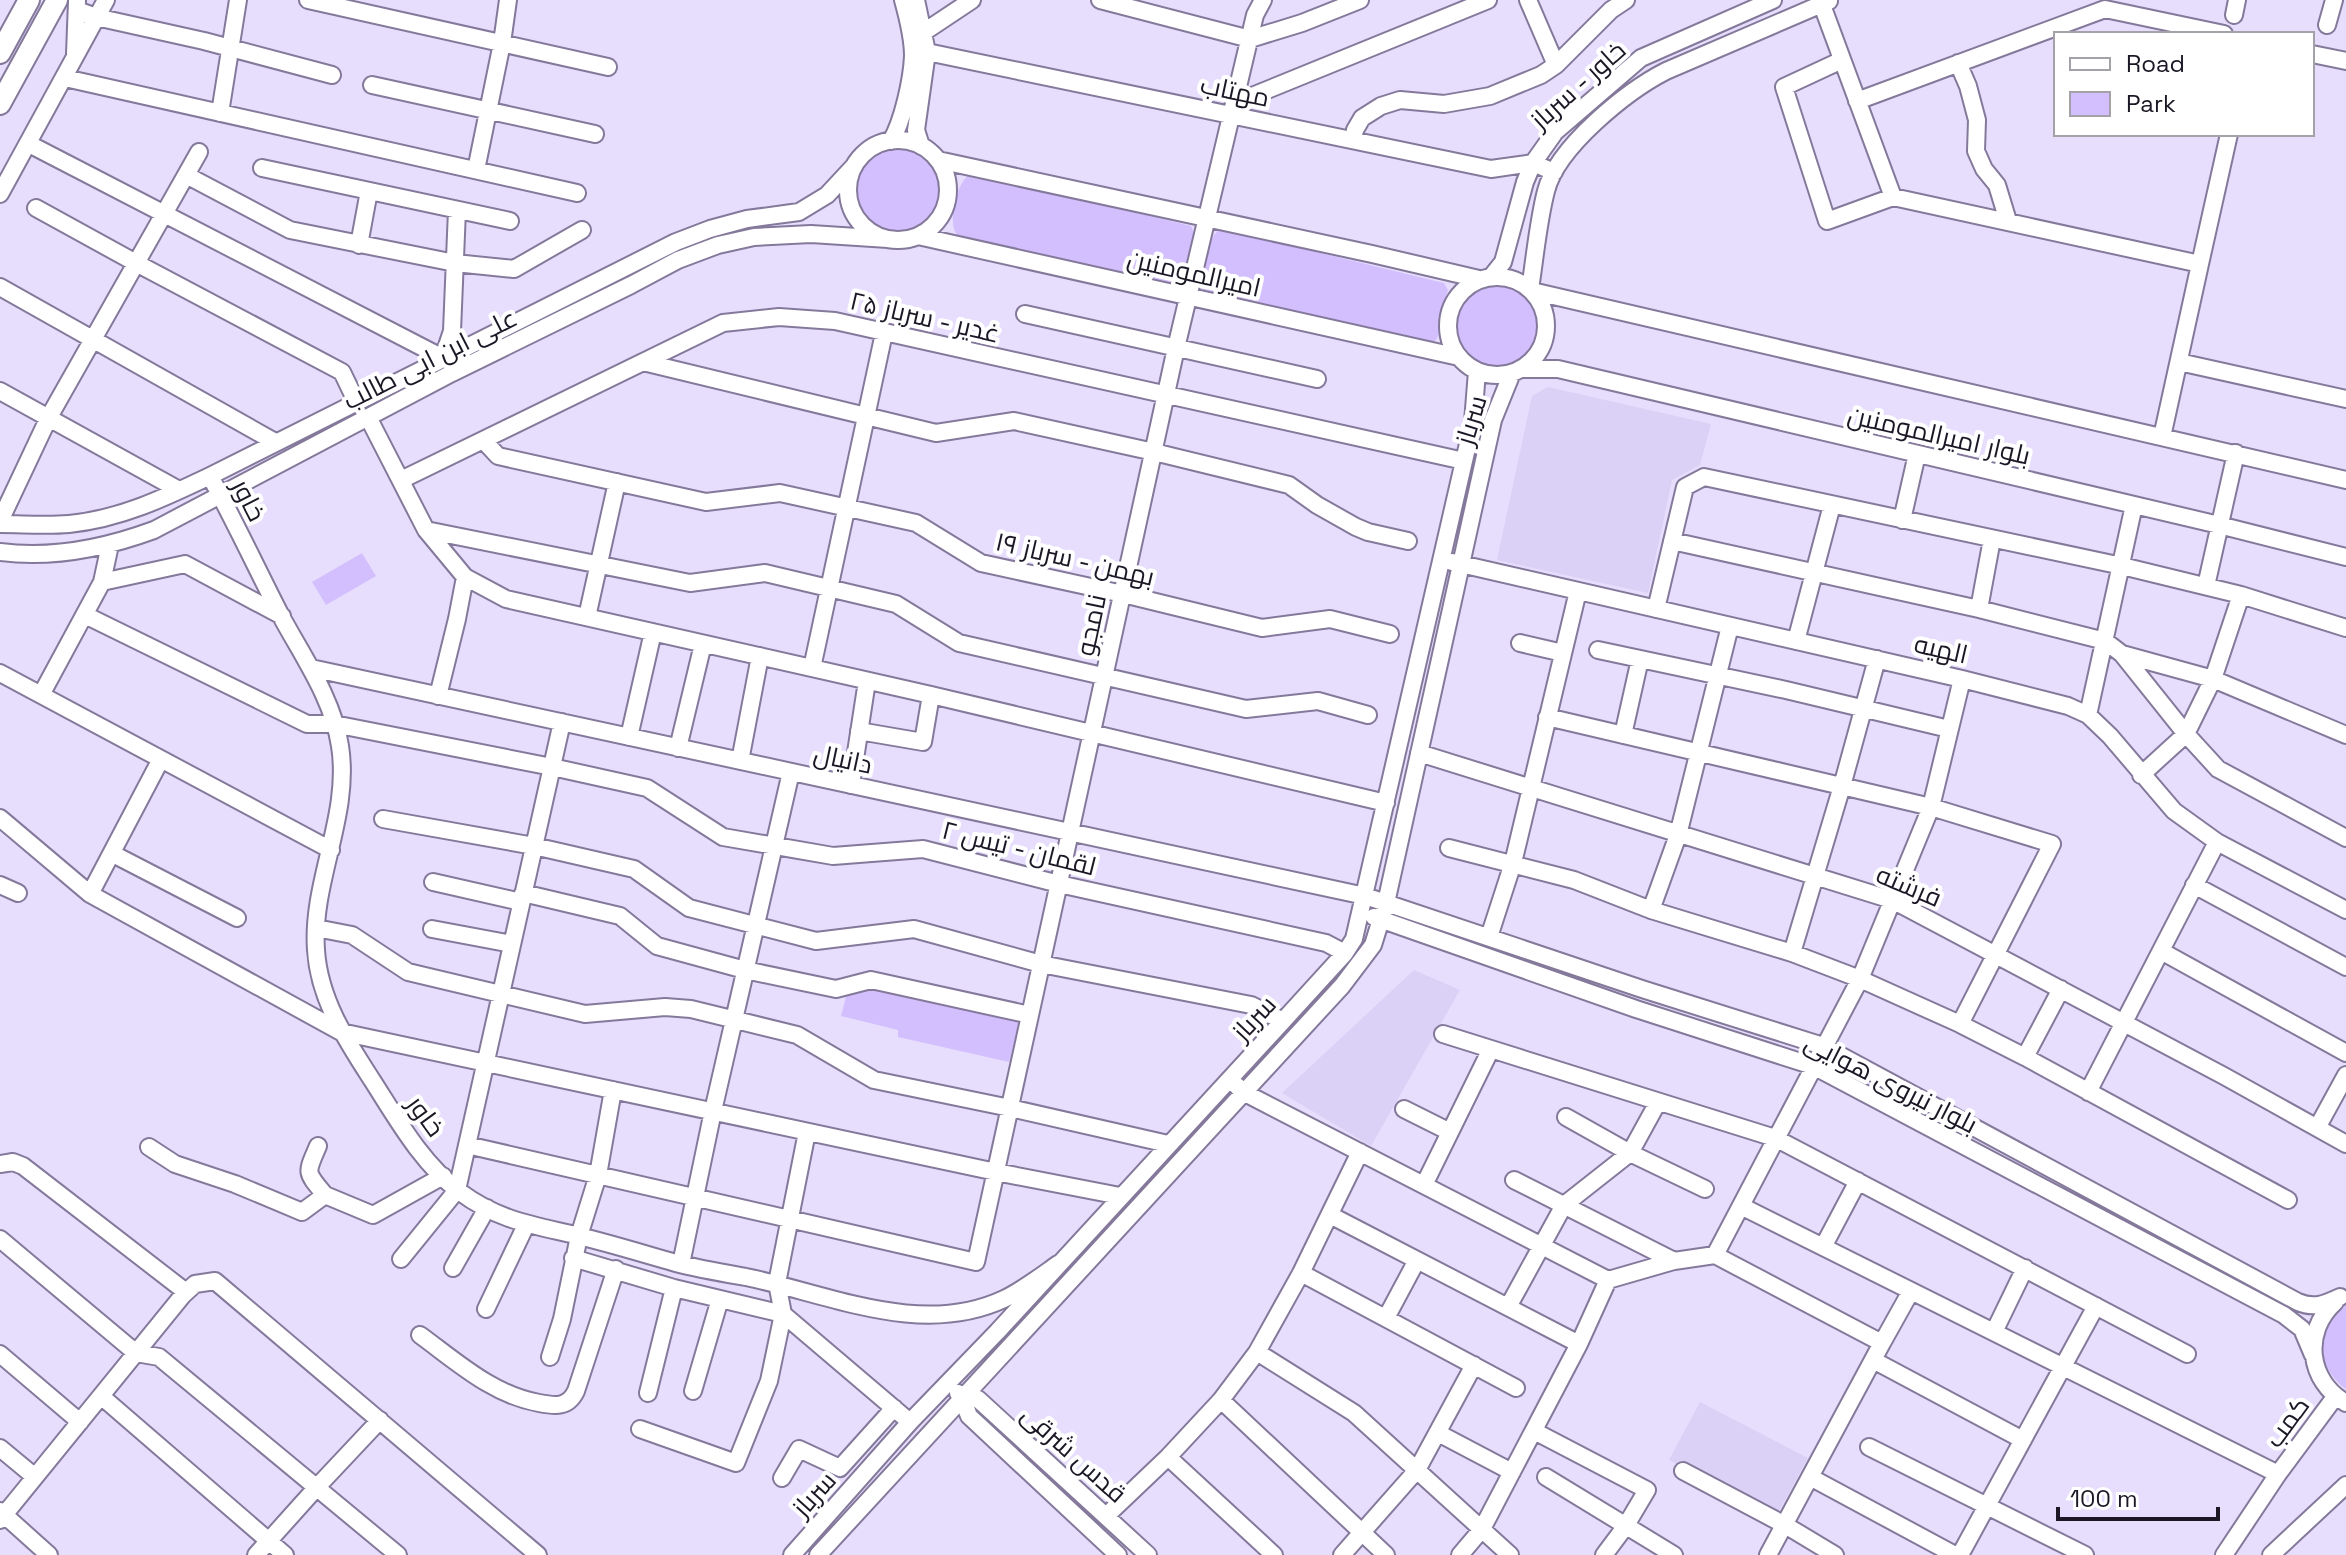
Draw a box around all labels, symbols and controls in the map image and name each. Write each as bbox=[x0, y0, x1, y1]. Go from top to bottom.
legend bbox=[2054, 32, 2314, 136]
street label: خاور - سرباز bbox=[1522, 33, 1633, 138]
text: Road bbox=[2126, 48, 2185, 79]
street label: مهتاب bbox=[1197, 67, 1273, 115]
text: Park bbox=[2126, 88, 2176, 119]
street label: امیرالمومنین bbox=[1124, 241, 1264, 305]
street label: غدیر - سرباز ۲۵ bbox=[847, 283, 1003, 351]
street label: علی ابن ابی طالب bbox=[337, 301, 523, 417]
street label: سرباز bbox=[1447, 391, 1495, 451]
street label: بلوار امیرالمومنین bbox=[1844, 397, 2034, 473]
street label: خاور bbox=[223, 471, 274, 527]
street label: بهمن - سرباز ۱۹ bbox=[992, 524, 1158, 594]
street label: نامجو bbox=[1068, 591, 1114, 659]
street label: الهیه bbox=[1911, 626, 1971, 672]
street label: دانیال bbox=[811, 736, 875, 782]
street label: لقمان - تیس ۲ bbox=[939, 812, 1099, 884]
street label: فرشته bbox=[1871, 857, 1947, 915]
street label: سرباز bbox=[1223, 988, 1284, 1049]
street label: بلوار نیروی هوایی bbox=[1799, 1025, 1983, 1141]
street label: خاور bbox=[398, 1087, 452, 1143]
street label: کمب bbox=[2257, 1390, 2317, 1454]
street label: قدس شرقی bbox=[1014, 1398, 1134, 1510]
street label: سرباز bbox=[783, 1464, 843, 1526]
scale bar bbox=[2058, 1471, 2218, 1521]
text: 100 m bbox=[2070, 1483, 2138, 1514]

